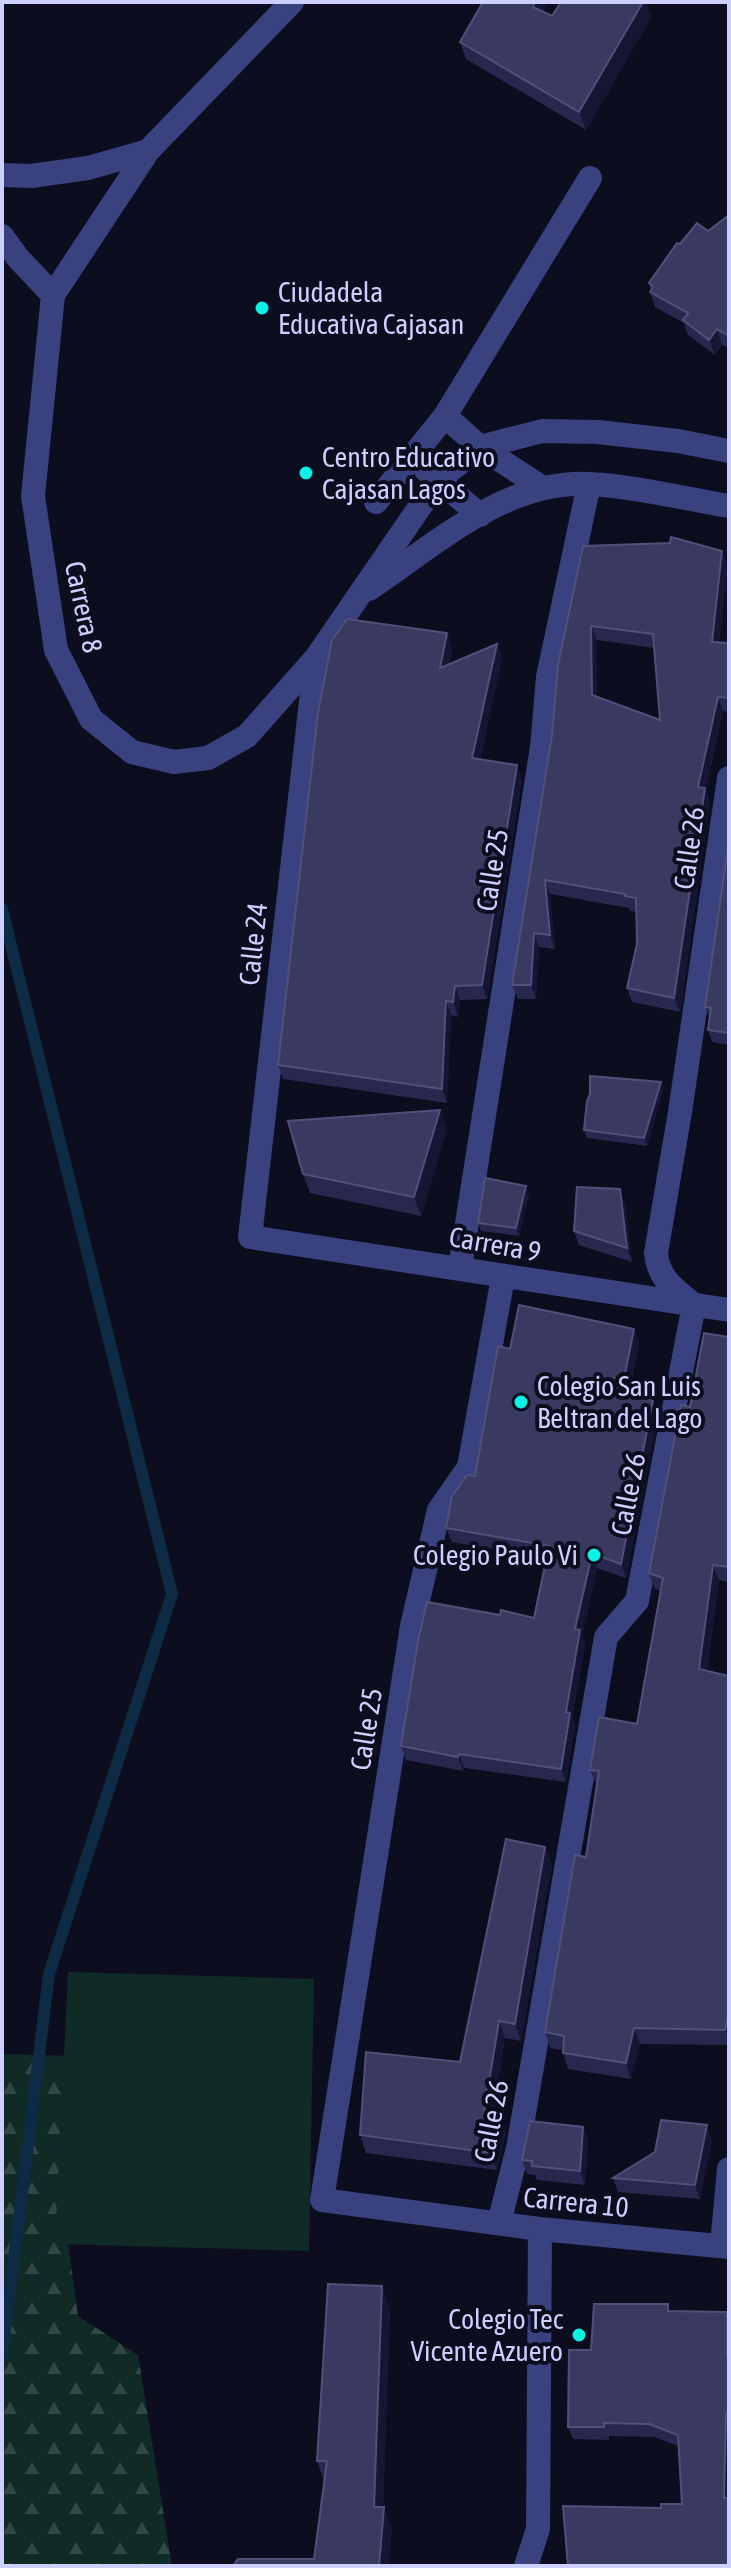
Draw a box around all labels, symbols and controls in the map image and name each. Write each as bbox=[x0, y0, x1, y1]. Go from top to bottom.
place label: Ciudadela Educativa Cajasan bbox=[278, 276, 464, 340]
marker: Ciudadela Educativa Cajasan bbox=[253, 299, 271, 317]
place label: Centro Educativo Cajasan Lagos bbox=[322, 441, 495, 505]
marker: Centro Educativo Cajasan Lagos bbox=[297, 464, 315, 482]
street label: Carrera 8 bbox=[59, 558, 109, 656]
street label: Calle 26 bbox=[667, 805, 711, 891]
street label: Calle 25 bbox=[470, 826, 514, 914]
street label: Calle 24 bbox=[233, 901, 273, 987]
street label: Carrera 9 bbox=[447, 1220, 543, 1268]
place label: Colegio San Luis Beltran del Lago bbox=[537, 1370, 702, 1434]
marker: Colegio San Luis Beltran del Lago bbox=[512, 1393, 530, 1411]
street label: Calle 26 bbox=[604, 1450, 652, 1538]
place label: Colegio Paulo Vi bbox=[413, 1539, 578, 1571]
marker: Colegio Paulo Vi bbox=[585, 1546, 603, 1564]
street label: Calle 25 bbox=[344, 1685, 388, 1773]
street label: Calle 26 bbox=[467, 2077, 515, 2165]
street label: Carrera 10 bbox=[522, 2181, 630, 2223]
place label: Colegio Tec Vicente Azuero bbox=[410, 2303, 564, 2367]
marker: Colegio Tec Vicente Azuero bbox=[570, 2326, 588, 2344]

